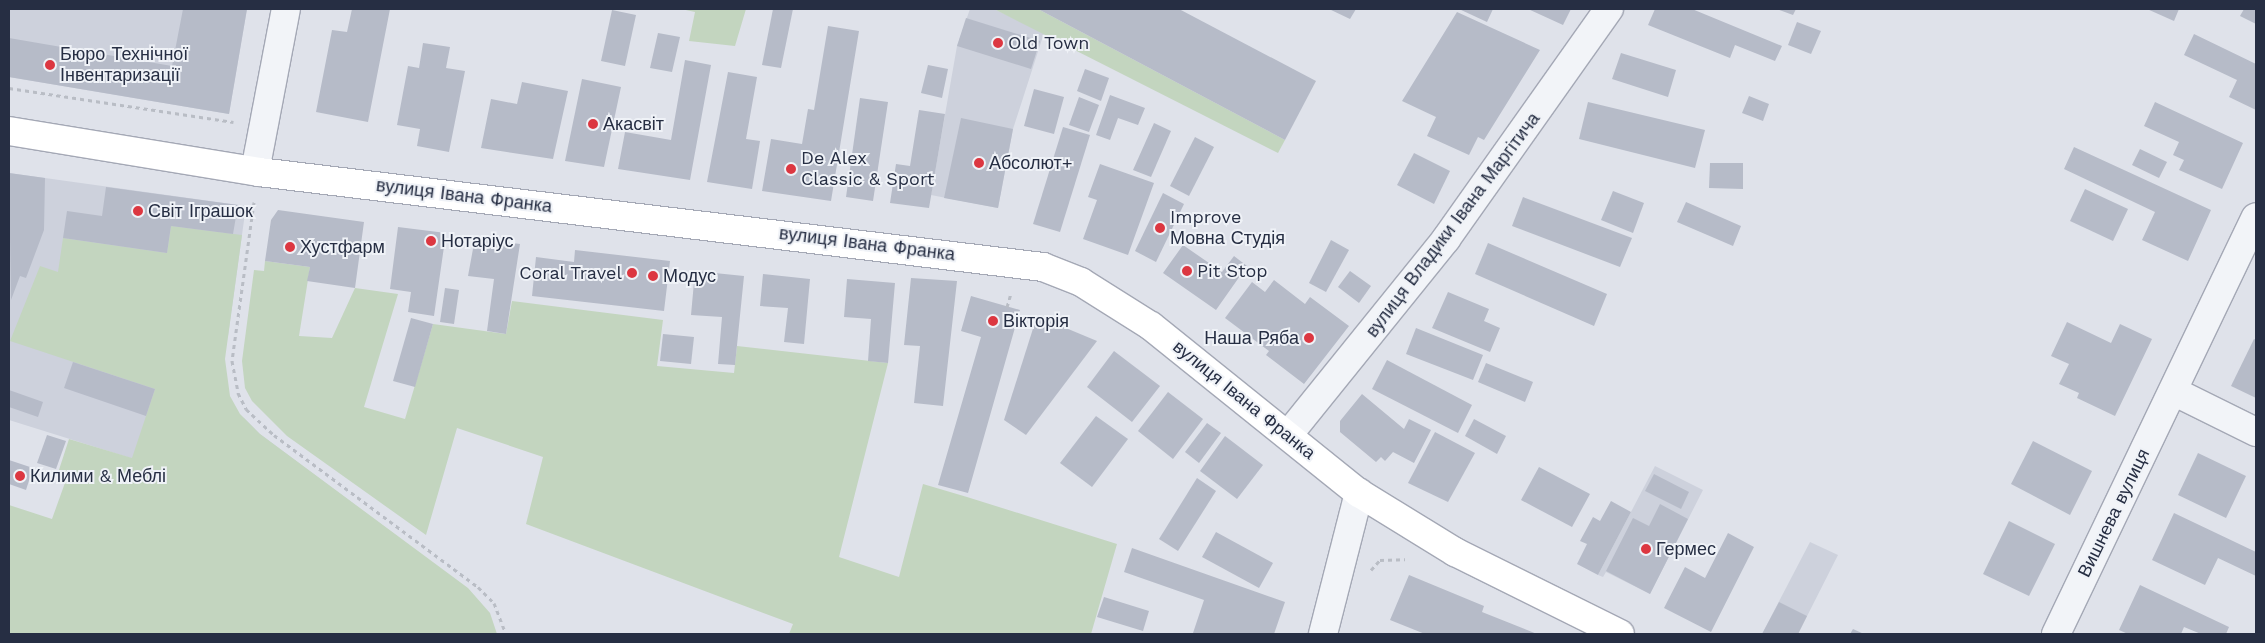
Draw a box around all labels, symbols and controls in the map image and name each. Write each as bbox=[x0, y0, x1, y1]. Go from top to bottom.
place label: Old Town bbox=[1008, 32, 1090, 54]
marker: Old Town bbox=[992, 37, 1004, 49]
place label: Бюро Технічної Інвентаризації bbox=[60, 44, 188, 86]
marker: Бюро Технічної Інвентаризації bbox=[44, 59, 56, 71]
street label: вулиця Владики Івана Маргітича bbox=[1361, 108, 1545, 342]
place label: Акасвіт bbox=[603, 113, 664, 135]
marker: Акасвіт bbox=[587, 118, 599, 130]
place label: De Alex Classic & Sport bbox=[801, 148, 934, 190]
place label: Абсолют+ bbox=[989, 152, 1073, 174]
marker: Абсолют+ bbox=[973, 157, 985, 169]
marker: De Alex Classic & Sport bbox=[785, 163, 797, 175]
street label: вулиця Івана Франка bbox=[375, 175, 553, 217]
place label: Світ Іграшок bbox=[148, 200, 253, 222]
marker: Світ Іграшок bbox=[132, 205, 144, 217]
place label: Improve Мовна Студія bbox=[1170, 207, 1285, 250]
marker: Improve Мовна Студія bbox=[1154, 222, 1166, 234]
street label: вулиця Івана Франка bbox=[778, 223, 956, 265]
place label: Нотаріус bbox=[441, 230, 513, 252]
marker: Нотаріус bbox=[425, 235, 437, 247]
place label: Хустфарм bbox=[300, 236, 385, 258]
marker: Хустфарм bbox=[284, 241, 296, 253]
place label: Pit Stop bbox=[1197, 260, 1268, 282]
place label: Coral Travel bbox=[518, 262, 622, 284]
place label: Модус bbox=[663, 265, 716, 287]
marker: Pit Stop bbox=[1181, 265, 1193, 277]
marker: Coral Travel bbox=[626, 267, 638, 279]
marker: Модус bbox=[647, 270, 659, 282]
place label: Вікторія bbox=[1003, 310, 1069, 332]
marker: Вікторія bbox=[987, 315, 999, 327]
place label: Наша Ряба bbox=[1204, 327, 1299, 349]
marker: Наша Ряба bbox=[1303, 332, 1315, 344]
street label: вулиця Івана Франка bbox=[1168, 336, 1320, 464]
street label: Вишнева вулиця bbox=[2074, 445, 2154, 581]
place label: Килими & Меблі bbox=[30, 465, 166, 487]
marker: Килими & Меблі bbox=[14, 470, 26, 482]
place label: Гермес bbox=[1656, 538, 1716, 560]
marker: Гермес bbox=[1640, 543, 1652, 555]

